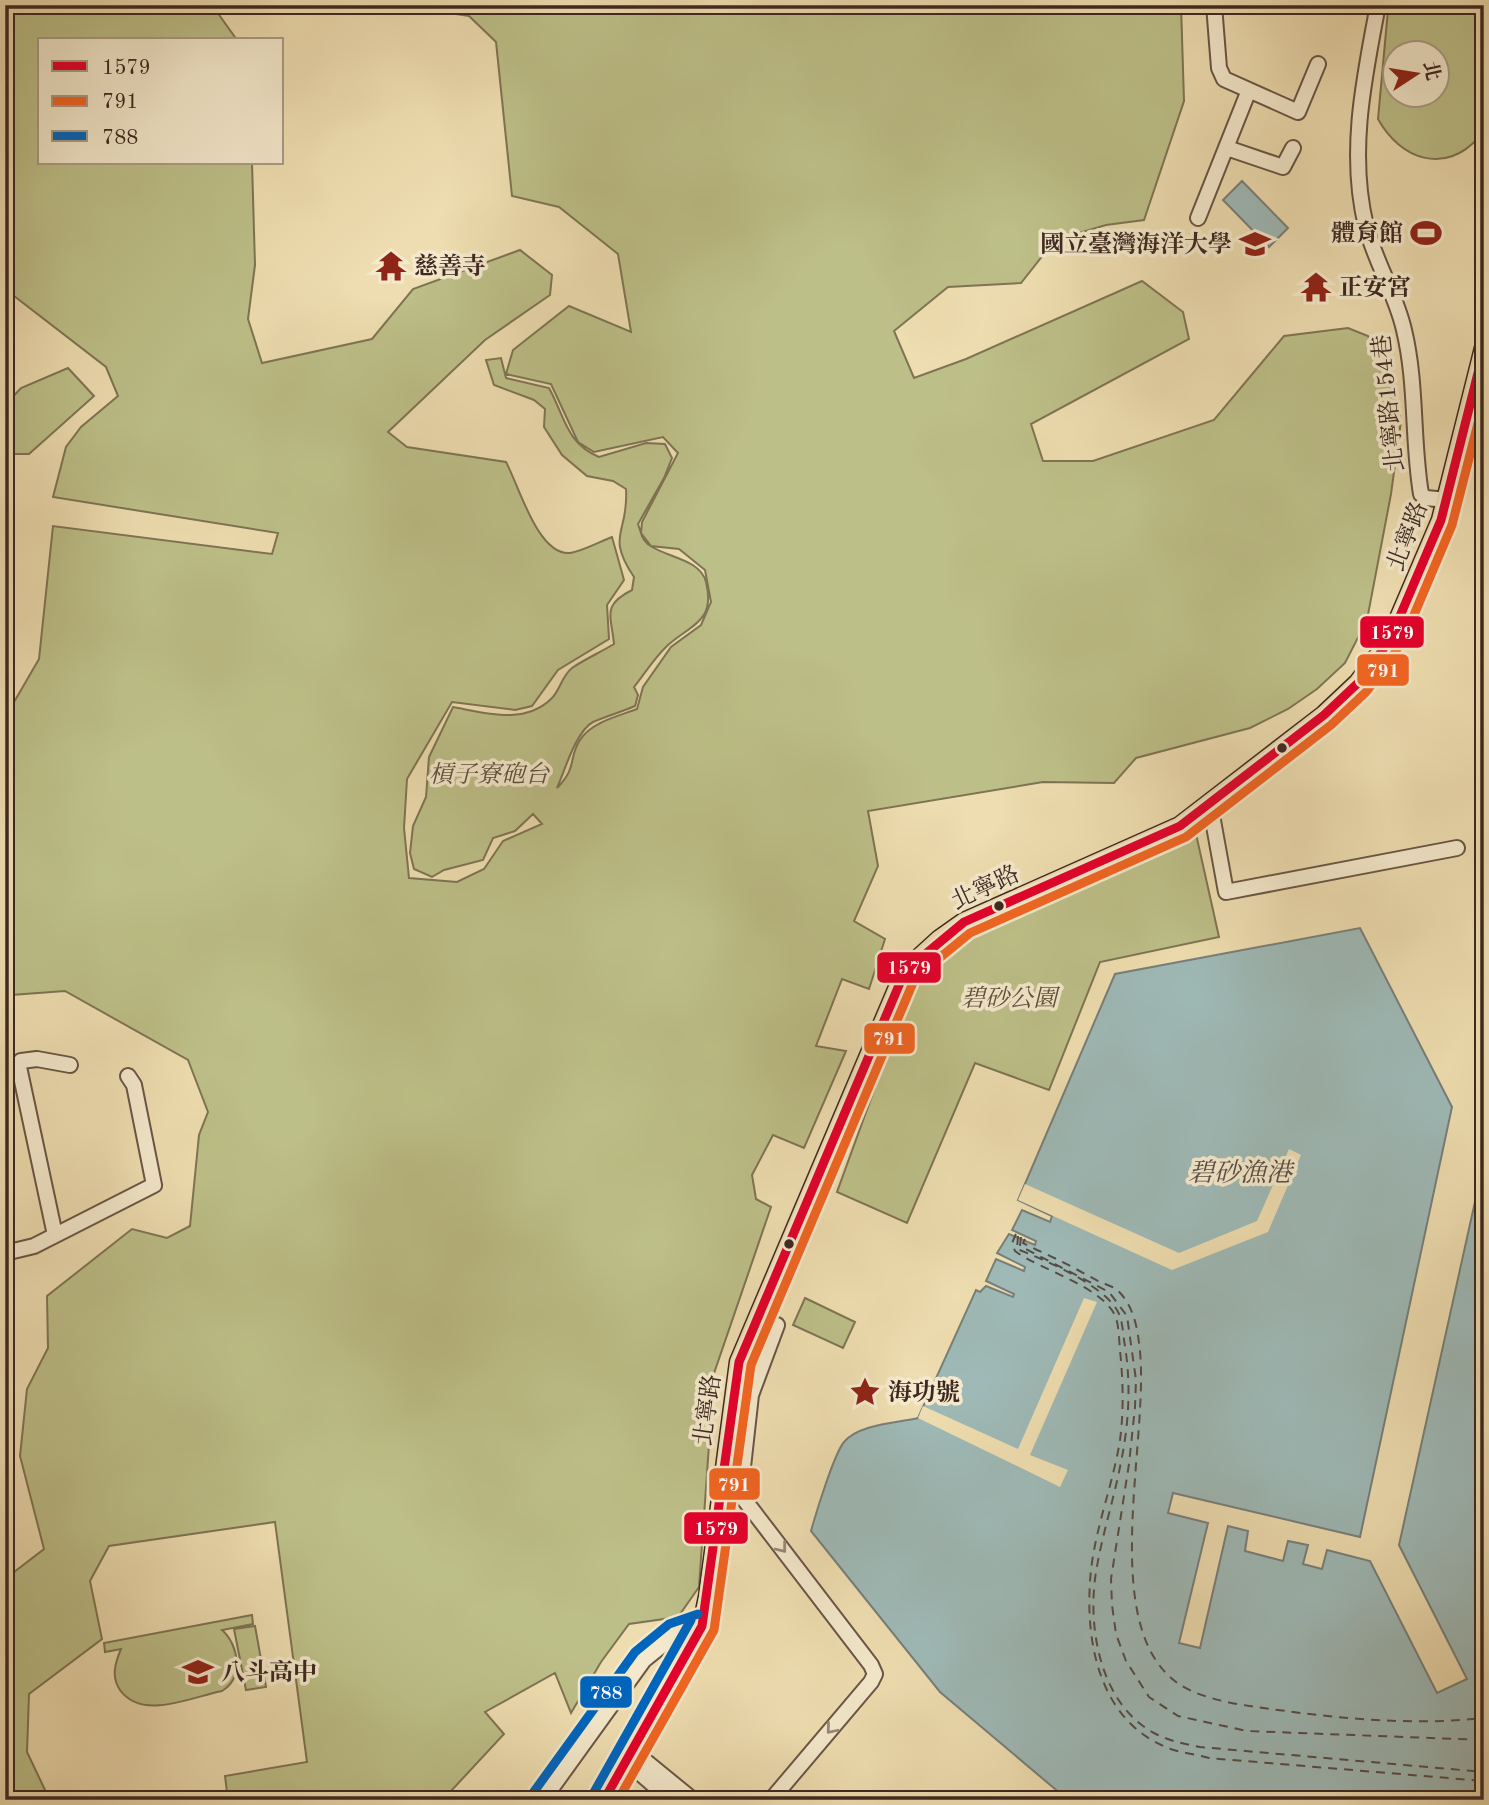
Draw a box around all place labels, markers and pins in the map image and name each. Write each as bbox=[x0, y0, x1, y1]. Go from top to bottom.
sports icon: 體育館 bbox=[1409, 216, 1443, 250]
place label: 體育館 bbox=[1331, 220, 1403, 247]
school or university icon: 國立臺灣海洋大學 bbox=[1238, 227, 1272, 261]
place label: 國立臺灣海洋大學 bbox=[1040, 231, 1232, 258]
temple icon: 慈善寺 bbox=[374, 249, 408, 283]
place label: 慈善寺 bbox=[414, 253, 486, 280]
temple icon: 正安宮 bbox=[1299, 270, 1333, 304]
place label: 正安宮 bbox=[1339, 274, 1411, 301]
unlabelled marker bbox=[1275, 741, 1289, 755]
unlabelled marker bbox=[992, 899, 1006, 913]
unlabelled marker bbox=[782, 1237, 796, 1251]
place icon: 海功號 bbox=[848, 1375, 882, 1409]
place label: 海功號 bbox=[888, 1379, 960, 1406]
school or university icon: 八斗高中 bbox=[181, 1655, 215, 1689]
place label: 八斗高中 bbox=[221, 1659, 317, 1686]

